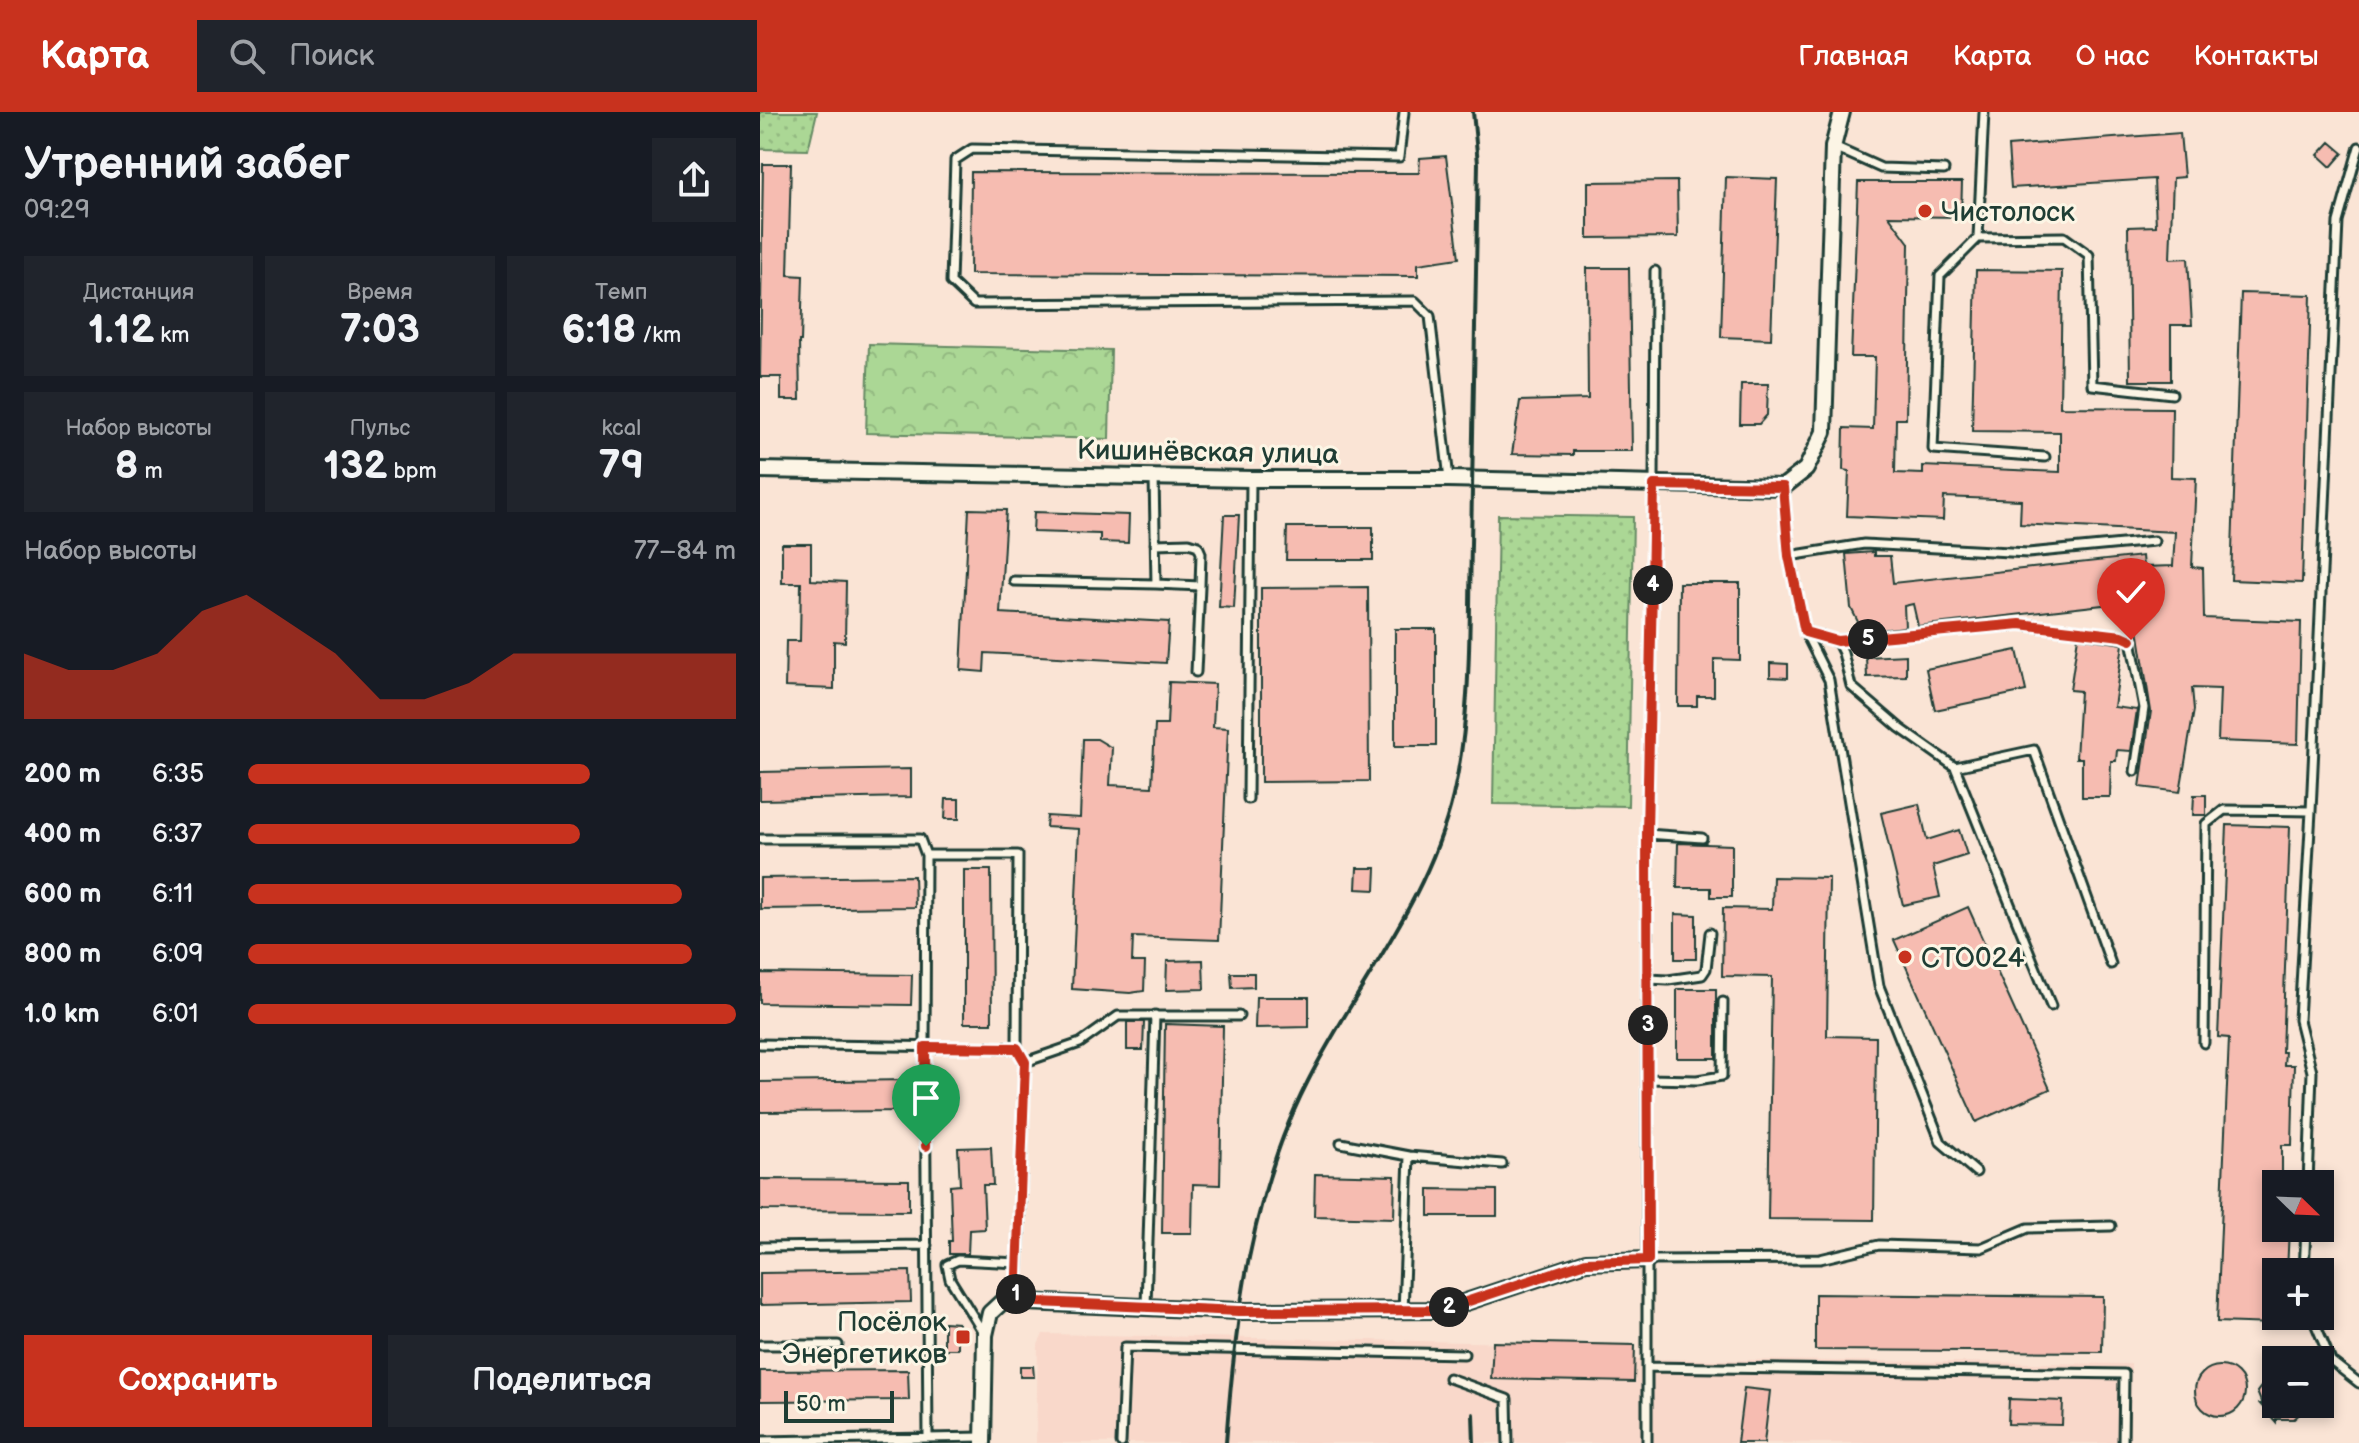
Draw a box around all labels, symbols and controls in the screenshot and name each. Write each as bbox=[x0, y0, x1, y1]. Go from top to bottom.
search box bbox=[197, 20, 757, 92]
text: Карта bbox=[40, 34, 149, 79]
icon: search bbox=[225, 34, 269, 78]
text: Поиск bbox=[289, 38, 375, 74]
text: Главная bbox=[1798, 40, 1909, 73]
text: Карта bbox=[1953, 40, 2032, 73]
text: О нас bbox=[2076, 40, 2149, 73]
text: Контакты bbox=[2193, 40, 2319, 73]
text: Утренний забег bbox=[24, 138, 350, 191]
button: share bbox=[652, 138, 736, 222]
text: 09:29 bbox=[24, 195, 90, 226]
place label: Чистолоск bbox=[1941, 196, 2075, 229]
marker: Чистолоск bbox=[1916, 202, 1934, 220]
text: Дистанция bbox=[83, 279, 194, 306]
text: Время bbox=[347, 279, 413, 306]
text: Темп bbox=[595, 279, 647, 306]
text: 1.12 bbox=[88, 306, 154, 354]
text: 7:03 bbox=[340, 306, 420, 354]
text: 6:18 bbox=[562, 306, 636, 354]
text: km bbox=[154, 322, 189, 349]
text: /km bbox=[636, 322, 681, 349]
text: Набор высоты bbox=[65, 415, 212, 442]
text: Пульс bbox=[350, 415, 410, 442]
text: kcal bbox=[602, 415, 641, 442]
street label: Кишинёвская улица bbox=[1077, 434, 1340, 471]
text: 8 bbox=[115, 442, 139, 490]
text: 132 bbox=[323, 442, 387, 490]
text: 79 bbox=[599, 442, 644, 490]
text: m bbox=[139, 458, 163, 485]
text: bpm bbox=[387, 458, 437, 485]
text: Набор высоты bbox=[24, 536, 197, 567]
text: 77–84 m bbox=[634, 536, 736, 567]
pin bbox=[2097, 558, 2165, 640]
pin: 4 bbox=[1633, 565, 1673, 605]
icon: check bbox=[2109, 570, 2153, 614]
text: 4 bbox=[1647, 571, 1659, 598]
pin: 5 bbox=[1848, 619, 1888, 659]
text: 5 bbox=[1862, 625, 1874, 652]
text: 200 m bbox=[24, 759, 101, 790]
text: 6:35 bbox=[152, 759, 204, 790]
text: 400 m bbox=[24, 819, 101, 850]
text: 6:37 bbox=[152, 819, 202, 850]
text: 600 m bbox=[24, 879, 101, 910]
text: 6:11 bbox=[152, 879, 193, 910]
text: 800 m bbox=[24, 939, 101, 970]
text: 6:09 bbox=[152, 939, 203, 970]
place label: СТО024 bbox=[1921, 942, 2025, 975]
marker: СТО024 bbox=[1896, 948, 1914, 966]
text: 1.0 km bbox=[24, 999, 100, 1030]
text: 6:01 bbox=[152, 999, 199, 1030]
pin: 3 bbox=[1628, 1005, 1668, 1045]
text: 3 bbox=[1642, 1011, 1654, 1038]
pin bbox=[892, 1064, 960, 1146]
icon: arrive bbox=[904, 1076, 948, 1120]
north arrow bbox=[2262, 1170, 2334, 1242]
map controls bbox=[2262, 1170, 2334, 1418]
button: + bbox=[2262, 1258, 2334, 1330]
pin: 1 bbox=[996, 1274, 1036, 1314]
text: 1 bbox=[1011, 1280, 1021, 1307]
pin: 2 bbox=[1429, 1287, 1469, 1327]
text: 2 bbox=[1442, 1293, 1456, 1320]
place label: Посёлок Энергетиков bbox=[782, 1306, 947, 1371]
marker: Посёлок Энергетиков bbox=[954, 1328, 972, 1346]
button: Сохранить bbox=[24, 1335, 372, 1427]
button: Поделиться bbox=[388, 1335, 736, 1427]
button: − bbox=[2262, 1346, 2334, 1418]
scale bar bbox=[784, 1387, 894, 1423]
text: 50 m bbox=[796, 1391, 846, 1418]

